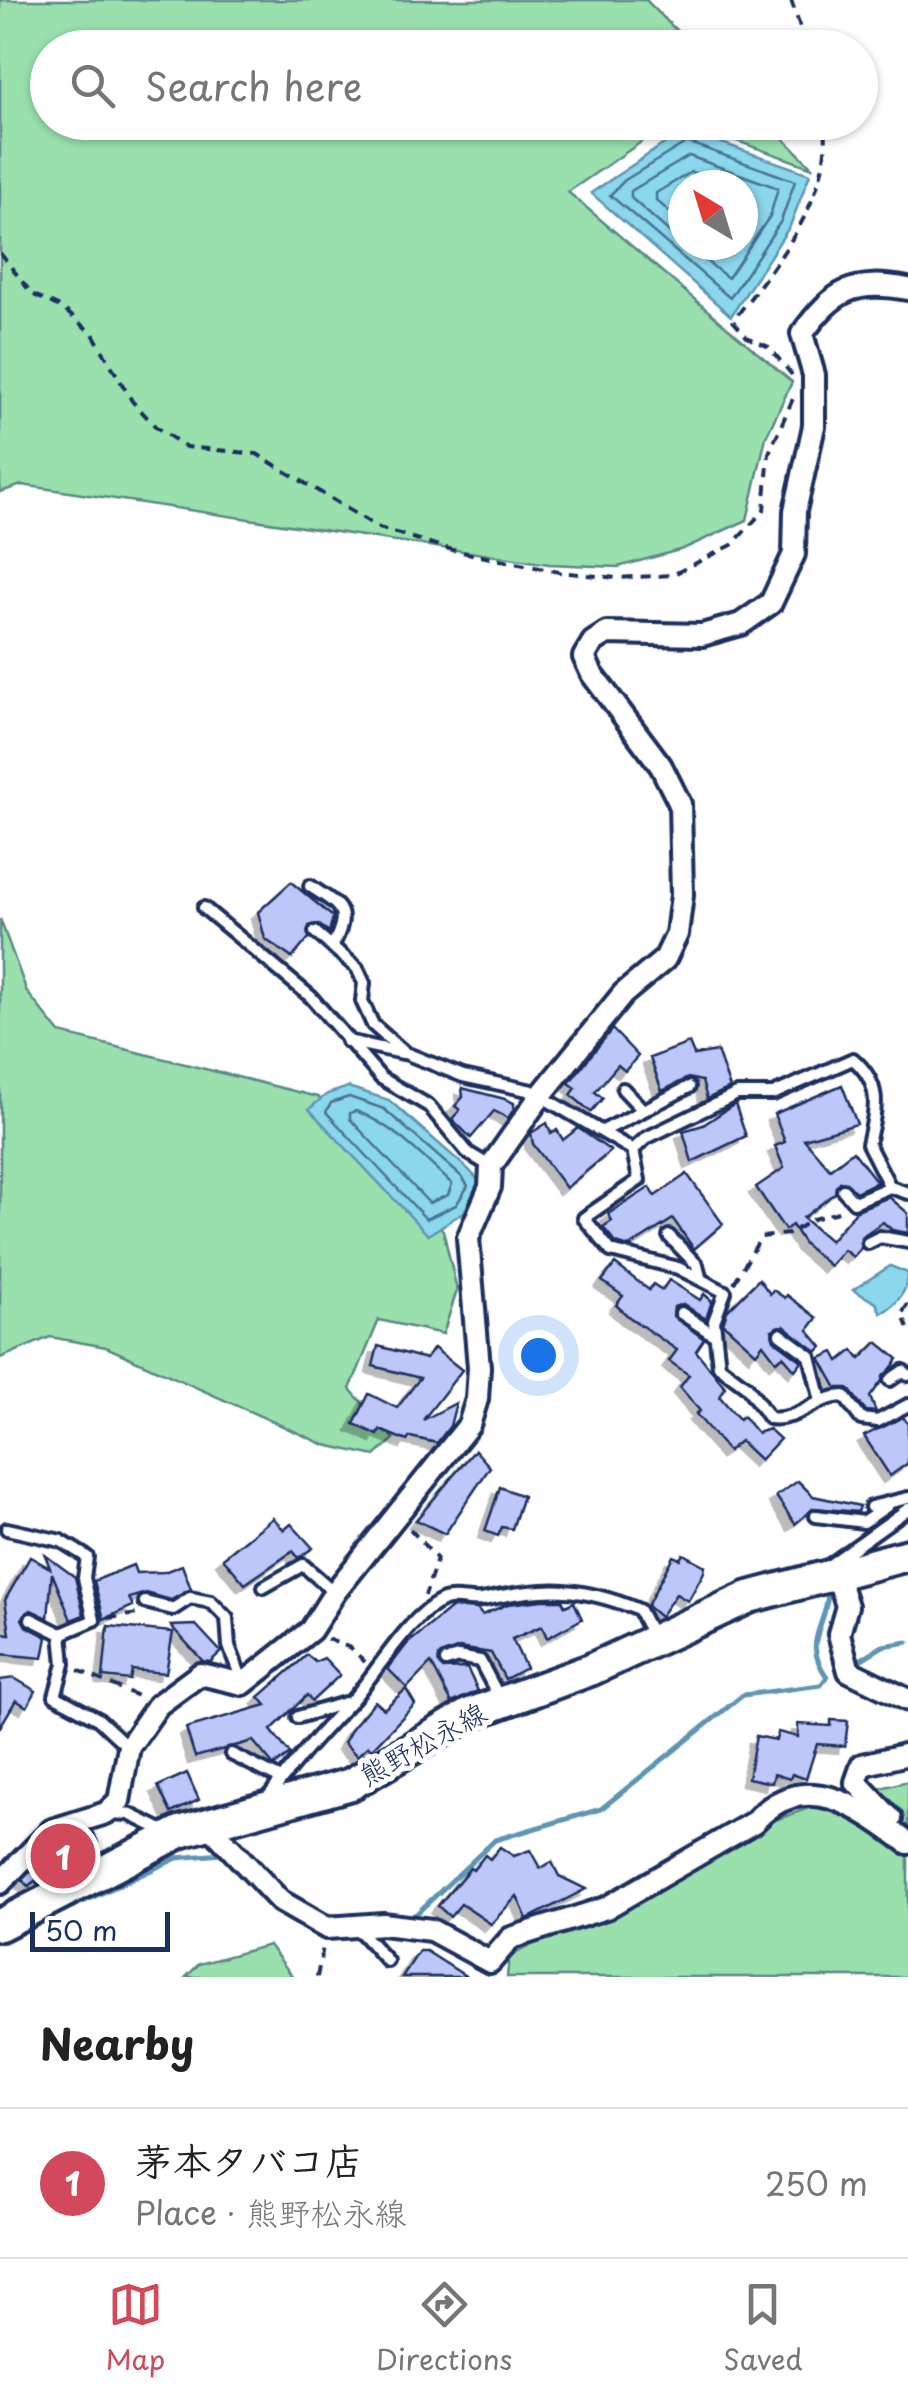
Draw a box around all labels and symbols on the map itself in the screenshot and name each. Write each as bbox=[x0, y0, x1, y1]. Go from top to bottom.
north arrow bbox=[668, 170, 758, 260]
your location bbox=[513, 1330, 564, 1381]
street label: 熊野松永線 bbox=[351, 1690, 494, 1795]
pin: 1 bbox=[30, 1818, 96, 1894]
scale bar bbox=[30, 1907, 170, 1952]

